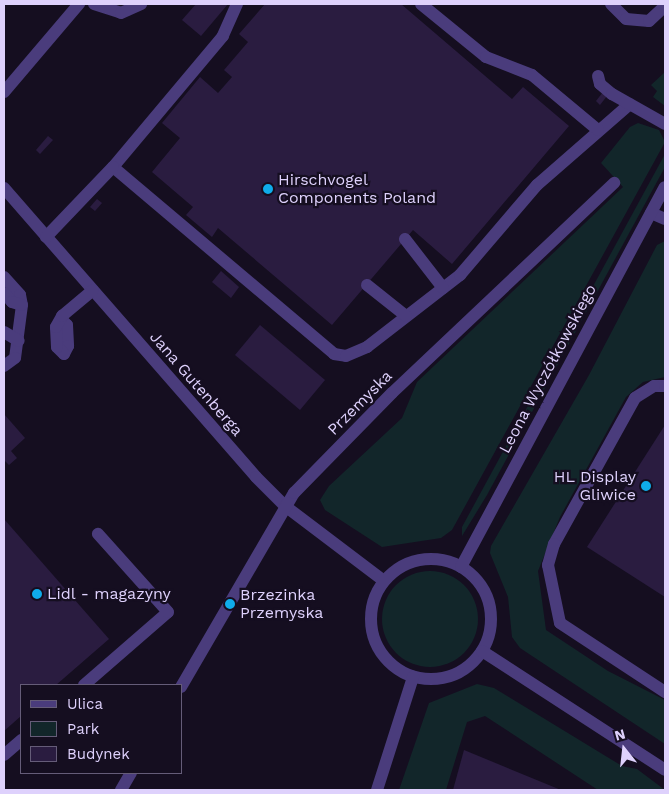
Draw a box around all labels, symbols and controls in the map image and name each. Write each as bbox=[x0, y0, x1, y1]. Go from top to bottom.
place label: Hirschvogel Components Poland bbox=[278, 170, 436, 208]
marker: Hirschvogel Components Poland bbox=[262, 183, 274, 195]
street label: Leona Wyczółkowskiego bbox=[495, 281, 601, 457]
street label: Jana Gutenberga bbox=[145, 328, 247, 440]
street label: Przemyska bbox=[324, 367, 396, 439]
place label: HL Display Gliwice bbox=[553, 467, 636, 505]
marker: HL Display Gliwice bbox=[640, 480, 652, 492]
place label: Lidl - magazyny bbox=[47, 584, 171, 604]
place label: Brzezinka Przemyska bbox=[240, 585, 323, 623]
marker: Lidl - magazyny bbox=[31, 588, 43, 600]
marker: Brzezinka Przemyska bbox=[224, 598, 236, 610]
legend bbox=[20, 684, 182, 774]
text: Ulica bbox=[67, 695, 103, 713]
text: Park bbox=[67, 720, 99, 738]
north arrow bbox=[599, 724, 649, 774]
text: N bbox=[613, 725, 627, 744]
text: Budynek bbox=[67, 745, 130, 763]

